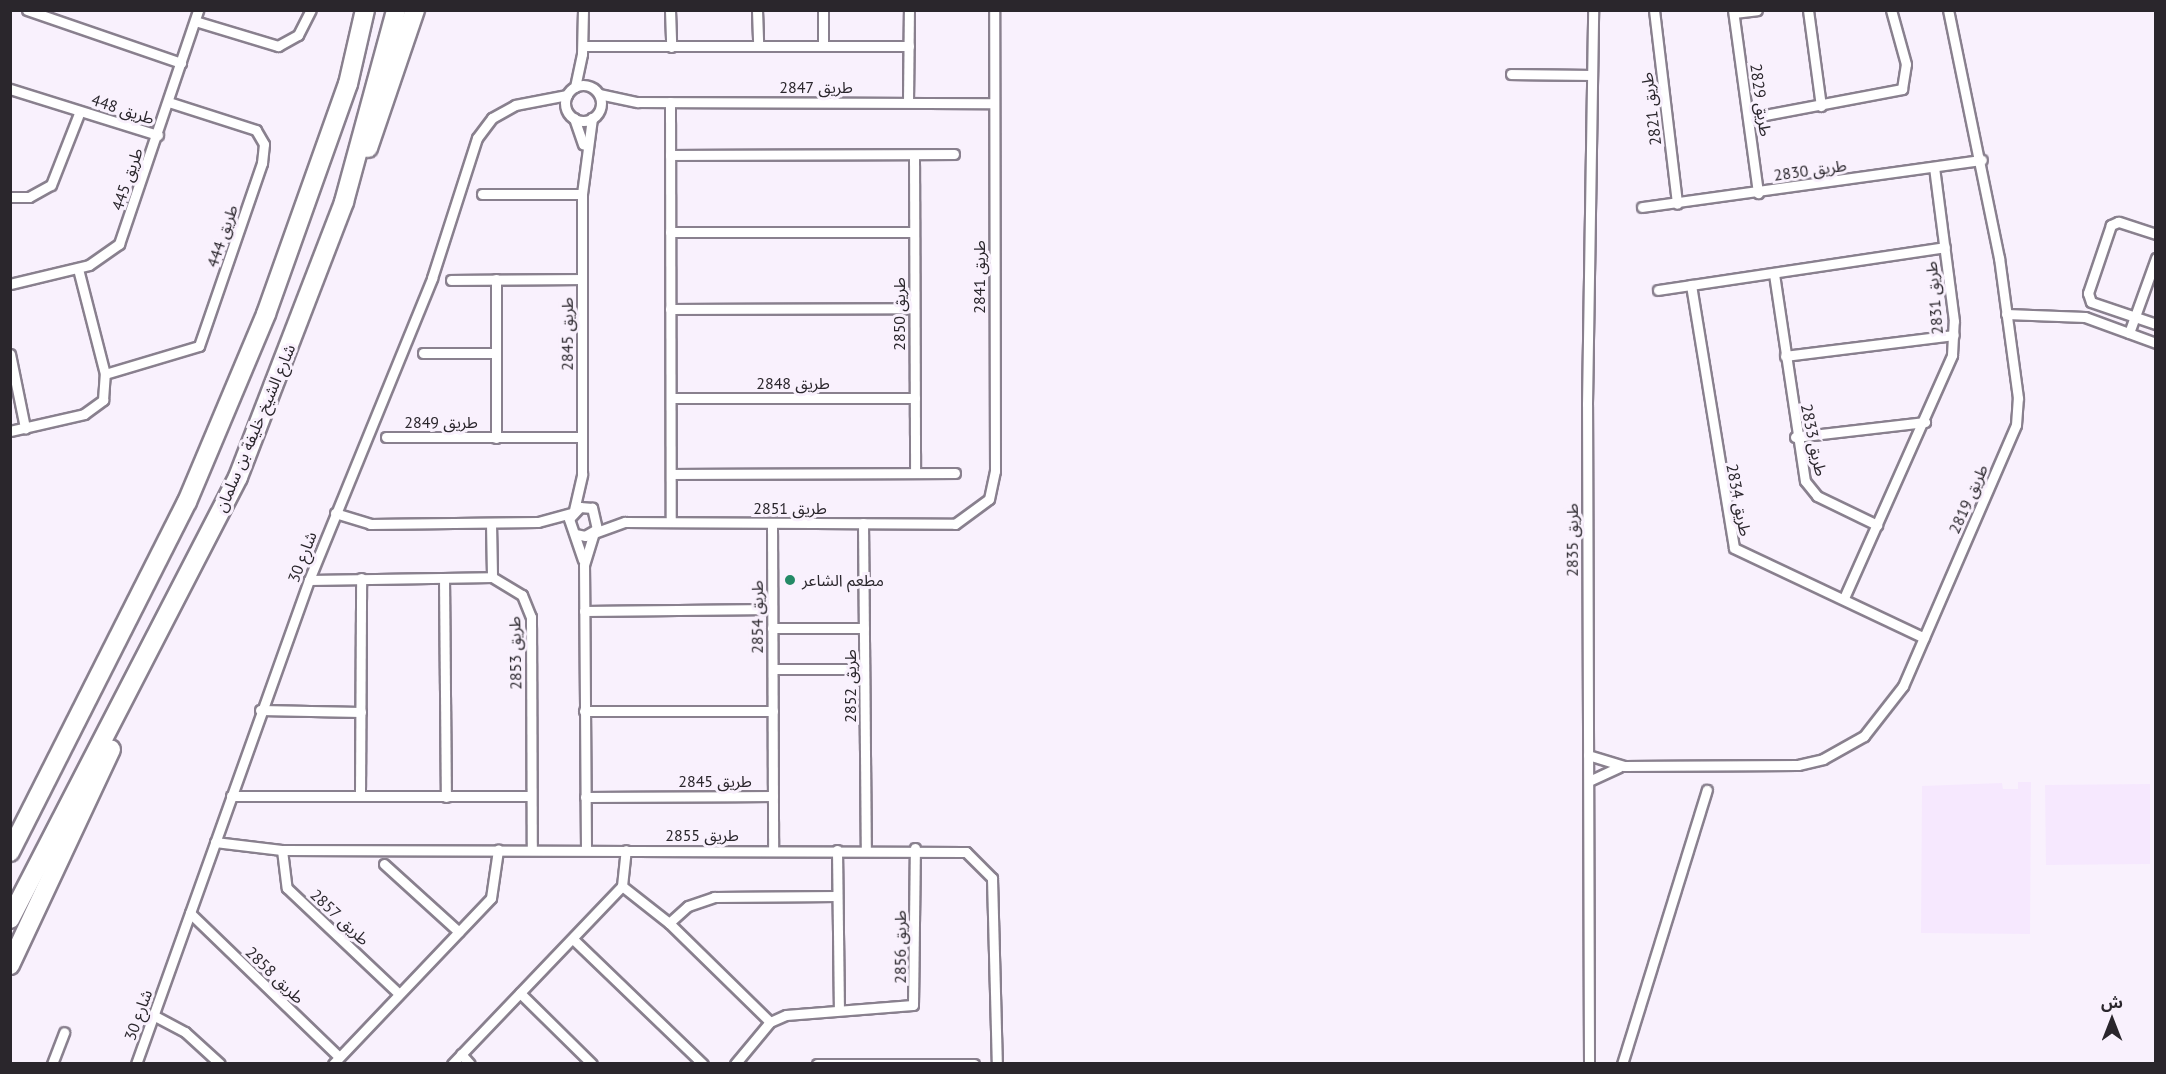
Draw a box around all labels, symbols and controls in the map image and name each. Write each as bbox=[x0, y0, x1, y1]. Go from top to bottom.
street label: طريق 2829 bbox=[1746, 62, 1776, 138]
street label: طريق 2821 bbox=[1637, 71, 1665, 147]
street label: طريق 2847 bbox=[779, 77, 853, 97]
street label: طريق 448 bbox=[89, 90, 157, 128]
street label: طريق 445 bbox=[107, 145, 147, 213]
street label: طريق 2830 bbox=[1772, 155, 1848, 185]
street label: طريق 444 bbox=[202, 202, 242, 270]
street label: طريق 2841 bbox=[969, 240, 989, 314]
street label: طريق 2831 bbox=[1921, 261, 1947, 335]
street label: طريق 2850 bbox=[889, 277, 909, 351]
street label: طريق 2845 bbox=[557, 297, 577, 371]
street label: شارع الشيخ خليفة بن سلمان bbox=[211, 341, 299, 515]
street label: طريق 2848 bbox=[756, 373, 830, 393]
street label: طريق 2833 bbox=[1797, 402, 1831, 478]
street label: طريق 2849 bbox=[404, 412, 478, 432]
street label: طريق 2819 bbox=[1944, 461, 1992, 537]
street label: طريق 2834 bbox=[1723, 462, 1755, 538]
street label: طريق 2851 bbox=[753, 498, 827, 518]
street label: طريق 2835 bbox=[1562, 503, 1582, 577]
street label: شارع 30 bbox=[284, 529, 320, 585]
place label: مطعم الشاعر bbox=[802, 570, 884, 590]
marker: مطعم الشاعر bbox=[783, 573, 797, 587]
street label: طريق 2854 bbox=[747, 580, 767, 654]
street label: طريق 2853 bbox=[505, 616, 525, 690]
street label: طريق 2852 bbox=[840, 649, 860, 723]
street label: طريق 2845 bbox=[678, 771, 752, 791]
street label: طريق 2855 bbox=[665, 825, 739, 845]
street label: طريق 2857 bbox=[307, 885, 373, 949]
street label: طريق 2856 bbox=[890, 910, 910, 984]
street label: طريق 2858 bbox=[242, 943, 308, 1007]
street label: شارع 30 bbox=[120, 987, 156, 1043]
north arrow bbox=[2082, 990, 2142, 1050]
text: ش bbox=[2101, 992, 2123, 1012]

